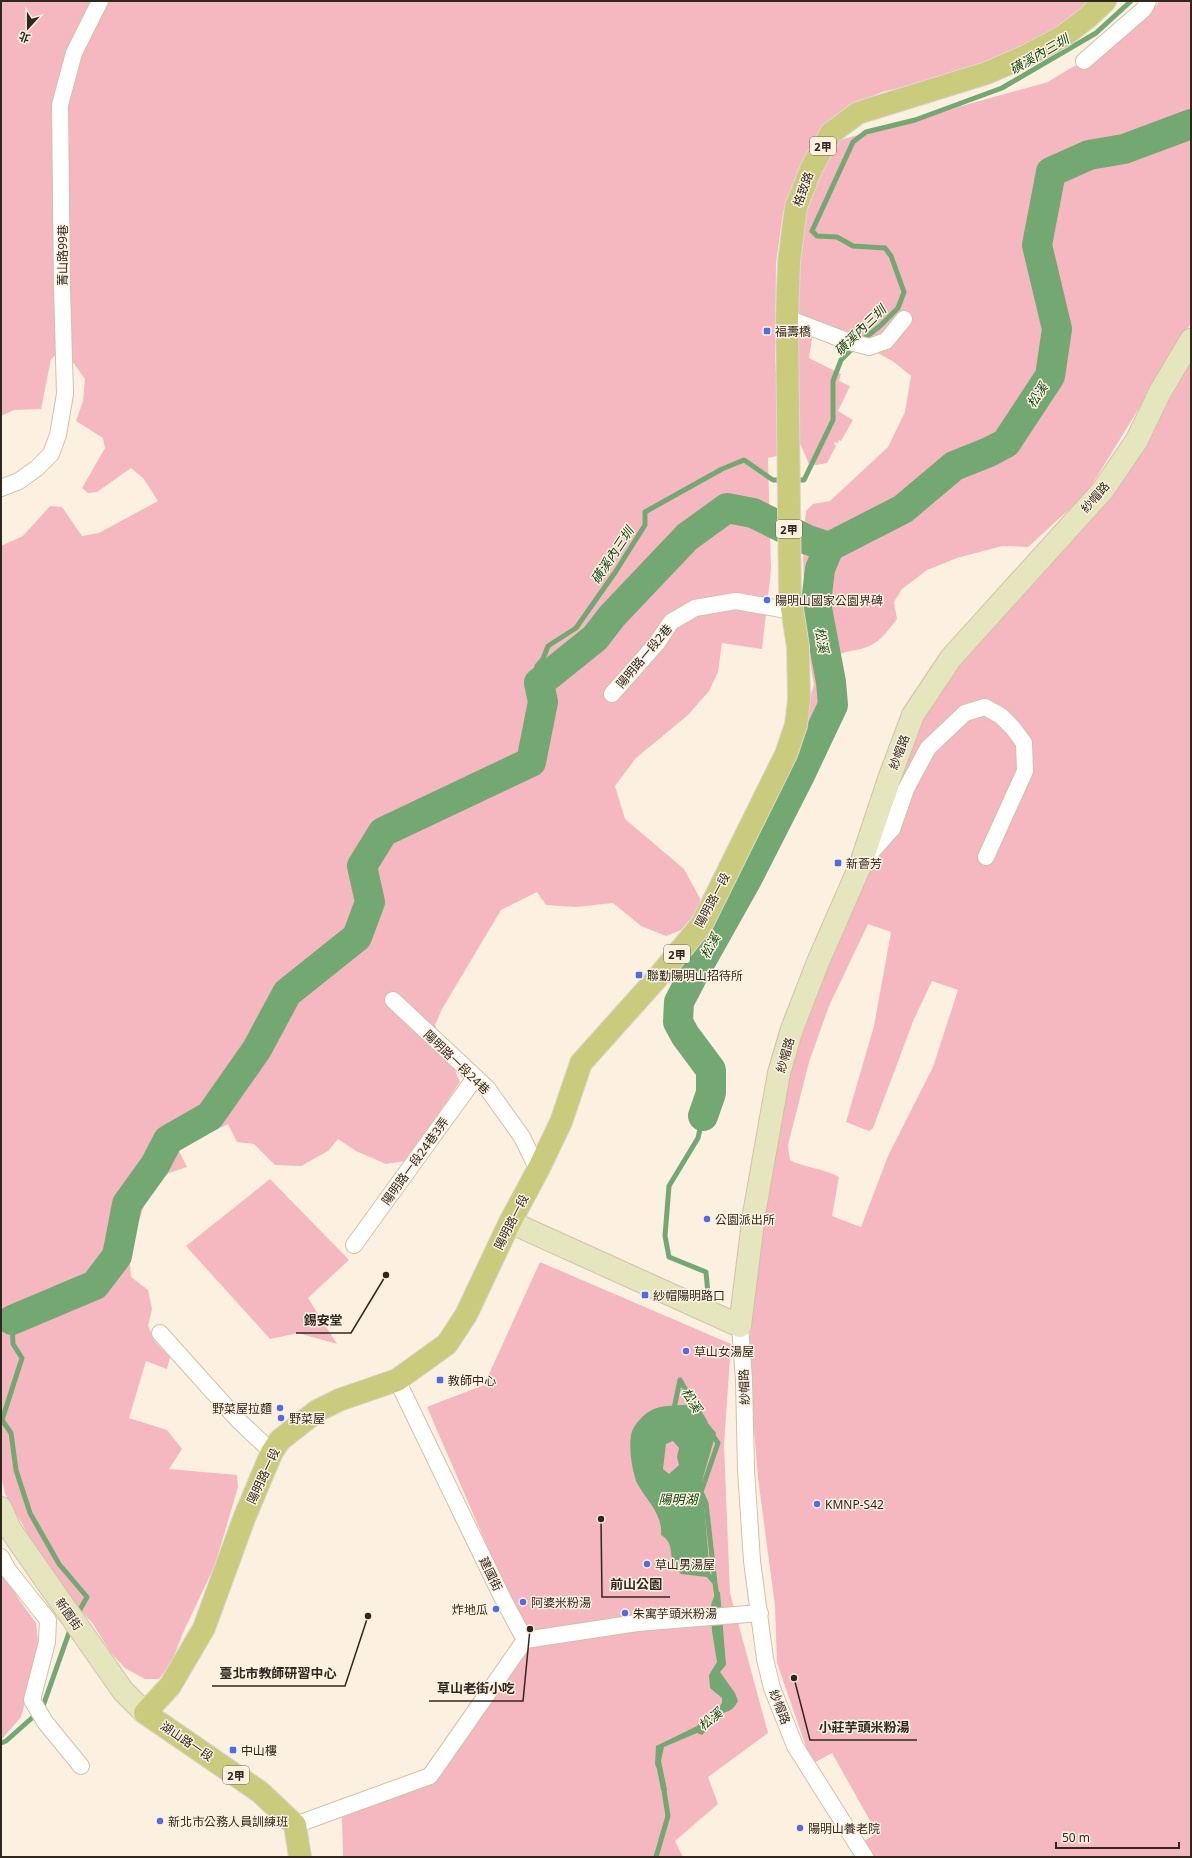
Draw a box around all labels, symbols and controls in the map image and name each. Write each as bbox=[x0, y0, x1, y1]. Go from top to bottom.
north arrow bbox=[8, 8, 48, 48]
text: 北 bbox=[16, 29, 32, 47]
water label: 磺溪內三圳 bbox=[1006, 29, 1073, 78]
road number: 2甲 bbox=[810, 137, 836, 155]
street label: 格致路 bbox=[789, 169, 817, 209]
street label: 菁山路99巷 bbox=[54, 224, 71, 286]
water label: 磺溪內三圳 bbox=[830, 300, 891, 359]
place label: 福壽橋 bbox=[775, 323, 811, 340]
marker: 福壽橋 bbox=[762, 326, 772, 336]
water label: 松溪 bbox=[1022, 378, 1053, 411]
street label: 紗帽路 bbox=[1077, 478, 1113, 516]
road number: 2甲 bbox=[776, 520, 802, 538]
water label: 磺溪內三圳 bbox=[586, 521, 639, 587]
place label: 陽明山國家公園界碑 bbox=[775, 592, 883, 609]
marker: 陽明山國家公園界碑 bbox=[762, 595, 772, 605]
street label: 陽明路一段2巷 bbox=[612, 620, 676, 692]
water label: 松溪 bbox=[811, 626, 833, 656]
street label: 紗帽路 bbox=[885, 732, 913, 772]
place label: 新薈芳 bbox=[846, 855, 882, 872]
marker: 新薈芳 bbox=[833, 858, 843, 868]
street label: 陽明路一段 bbox=[690, 870, 734, 930]
water label: 松溪 bbox=[696, 929, 725, 962]
road number: 2甲 bbox=[664, 945, 690, 963]
place label: 聯勤陽明山招待所 bbox=[647, 967, 743, 984]
marker: 聯勤陽明山招待所 bbox=[634, 970, 644, 980]
street label: 陽明路一段24巷 bbox=[420, 1026, 494, 1098]
street label: 紗帽路 bbox=[772, 1035, 798, 1075]
street label: 陽明路一段24巷3弄 bbox=[377, 1114, 453, 1208]
street label: 陽明路一段 bbox=[490, 1191, 532, 1253]
place label: 公園派出所 bbox=[715, 1211, 775, 1228]
marker: 公園派出所 bbox=[702, 1214, 712, 1224]
place label: 紗帽陽明路口 bbox=[653, 1287, 725, 1304]
marker: 紗帽陽明路口 bbox=[640, 1290, 650, 1300]
callout: 錫安堂 bbox=[296, 1308, 351, 1333]
text: 錫安堂 bbox=[303, 1311, 343, 1329]
place label: 草山女湯屋 bbox=[694, 1343, 754, 1360]
marker: 草山女湯屋 bbox=[681, 1346, 691, 1356]
street label: 紗帽路 bbox=[735, 1369, 753, 1405]
place label: 教師中心 bbox=[448, 1372, 496, 1389]
marker: 教師中心 bbox=[435, 1375, 445, 1385]
water label: 松溪 bbox=[678, 1384, 707, 1417]
place label: 野菜屋拉麵 bbox=[212, 1400, 272, 1417]
marker: 野菜屋拉麵 bbox=[275, 1403, 285, 1413]
place label: 野菜屋 bbox=[289, 1410, 325, 1427]
marker: 野菜屋 bbox=[276, 1413, 286, 1423]
street label: 陽明路一段 bbox=[243, 1445, 283, 1507]
water label: 陽明湖 bbox=[658, 1490, 699, 1508]
place label: KMNP-S42 bbox=[825, 1496, 884, 1513]
marker: KMNP-S42 bbox=[812, 1499, 822, 1509]
street label: 建國街 bbox=[475, 1554, 507, 1594]
place label: 草山男湯屋 bbox=[655, 1556, 715, 1573]
marker: 草山男湯屋 bbox=[642, 1559, 652, 1569]
callout: 前山公園 bbox=[602, 1572, 670, 1597]
text: 前山公園 bbox=[610, 1575, 662, 1593]
street label: 新園街 bbox=[52, 1594, 86, 1634]
place label: 阿婆米粉湯 bbox=[531, 1594, 591, 1611]
marker: 阿婆米粉湯 bbox=[518, 1597, 528, 1607]
place label: 炸地瓜 bbox=[452, 1601, 488, 1618]
marker: 炸地瓜 bbox=[491, 1604, 501, 1614]
place label: 朱寓芋頭米粉湯 bbox=[633, 1605, 717, 1622]
marker: 朱寓芋頭米粉湯 bbox=[620, 1608, 630, 1618]
callout: 臺北市教師研習中心 bbox=[212, 1661, 345, 1686]
text: 臺北市教師研習中心 bbox=[219, 1664, 337, 1682]
callout: 草山老街小吃 bbox=[429, 1676, 523, 1701]
text: 草山老街小吃 bbox=[437, 1679, 515, 1697]
street label: 紗帽路 bbox=[766, 1687, 794, 1727]
water label: 松溪 bbox=[694, 1703, 727, 1734]
callout: 小莊芋頭米粉湯 bbox=[810, 1715, 917, 1740]
street label: 湖山路一段 bbox=[157, 1717, 217, 1765]
text: 小莊芋頭米粉湯 bbox=[818, 1718, 910, 1736]
place label: 中山樓 bbox=[241, 1742, 277, 1759]
marker: 中山樓 bbox=[228, 1745, 238, 1755]
road number: 2甲 bbox=[223, 1766, 249, 1784]
place label: 新北市公務人員訓練班 bbox=[168, 1813, 288, 1830]
marker: 新北市公務人員訓練班 bbox=[155, 1816, 165, 1826]
place label: 陽明山養老院 bbox=[808, 1820, 880, 1837]
marker: 陽明山養老院 bbox=[795, 1823, 805, 1833]
scale bar bbox=[1056, 1824, 1179, 1850]
text: 50 m bbox=[1062, 1829, 1090, 1846]

